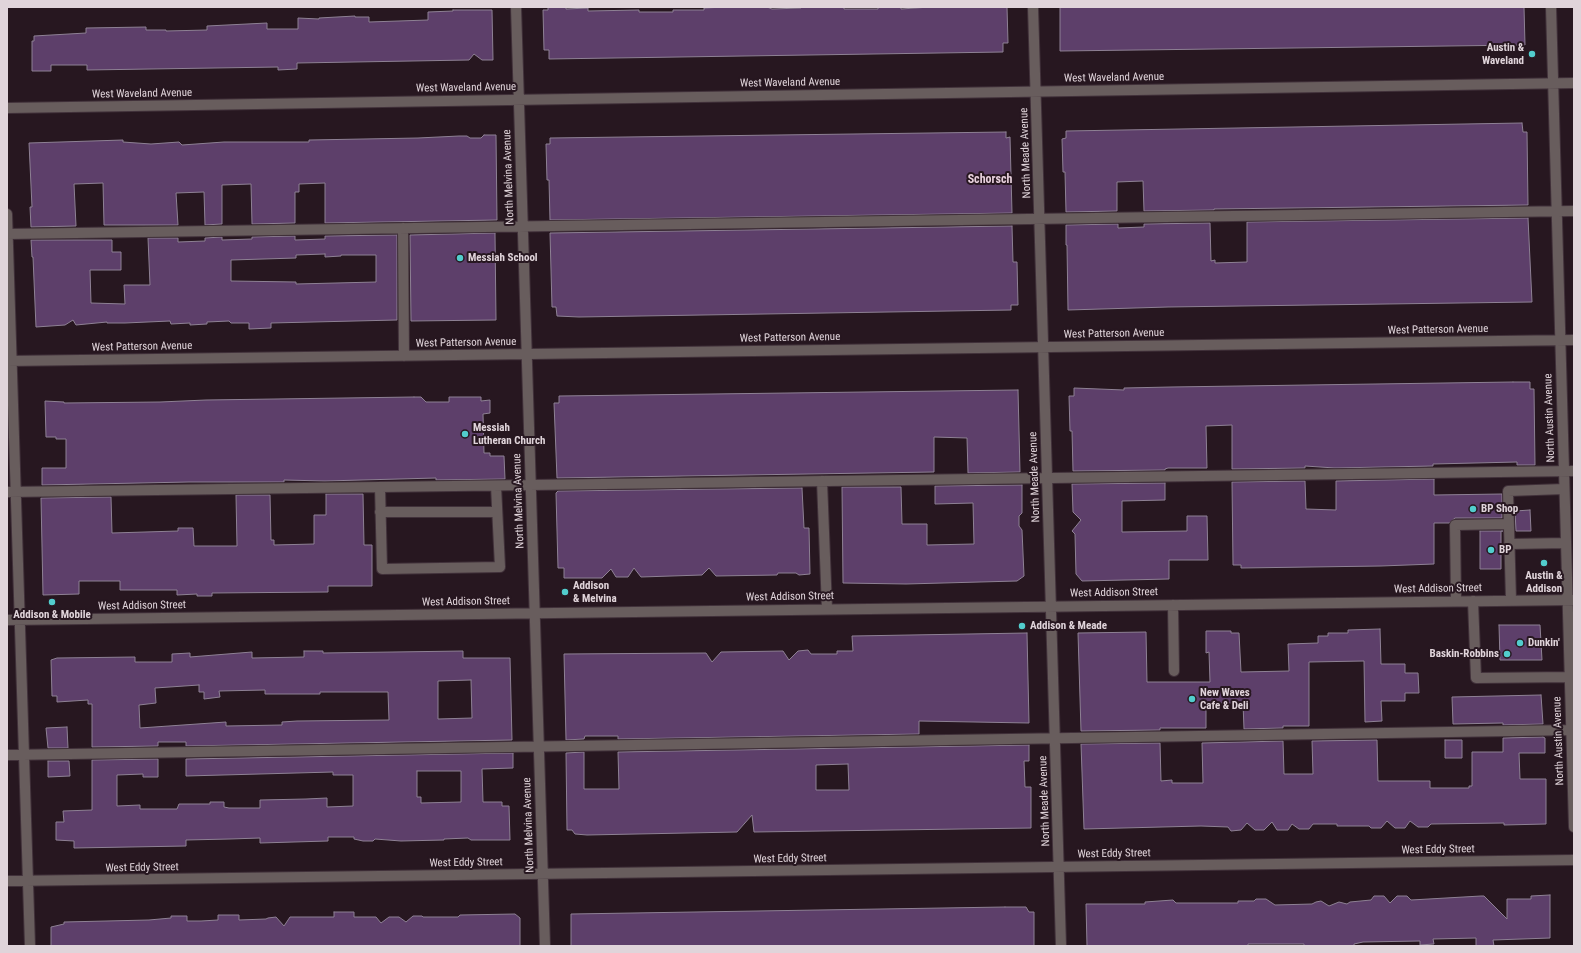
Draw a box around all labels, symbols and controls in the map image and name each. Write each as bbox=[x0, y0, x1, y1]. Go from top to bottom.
place label: Austin & Waveland bbox=[1482, 41, 1524, 67]
marker: Austin & Waveland bbox=[1527, 49, 1537, 59]
street label: West Waveland Avenue bbox=[1064, 71, 1164, 85]
street label: West Waveland Avenue bbox=[740, 76, 840, 90]
street label: West Waveland Avenue bbox=[416, 81, 516, 95]
street label: West Waveland Avenue bbox=[92, 87, 192, 101]
street label: North Meade Avenue bbox=[1018, 108, 1034, 198]
street label: North Melvina Avenue bbox=[501, 129, 517, 225]
district label: Schorsch bbox=[968, 173, 1012, 187]
place label: Messiah School bbox=[468, 251, 538, 265]
marker: Messiah School bbox=[455, 253, 465, 263]
street label: West Patterson Avenue bbox=[1388, 323, 1488, 337]
street label: West Patterson Avenue bbox=[1064, 327, 1164, 341]
street label: West Patterson Avenue bbox=[740, 331, 840, 345]
street label: West Patterson Avenue bbox=[416, 336, 516, 350]
street label: West Patterson Avenue bbox=[92, 340, 192, 354]
street label: North Austin Avenue bbox=[1542, 373, 1558, 463]
place label: Messiah Lutheran Church bbox=[473, 421, 545, 447]
marker: Messiah Lutheran Church bbox=[460, 429, 470, 439]
street label: North Meade Avenue bbox=[1027, 432, 1043, 522]
street label: North Melvina Avenue bbox=[511, 453, 527, 549]
place label: BP Shop bbox=[1481, 502, 1518, 516]
marker: BP Shop bbox=[1468, 504, 1478, 514]
place label: BP bbox=[1499, 543, 1511, 557]
marker: BP bbox=[1486, 545, 1496, 555]
marker: Austin & Addison bbox=[1539, 558, 1549, 568]
place label: Austin & Addison bbox=[1525, 569, 1563, 595]
place label: Addison & Melvina bbox=[573, 579, 617, 605]
street label: West Addison Street bbox=[1394, 582, 1482, 596]
street label: West Addison Street bbox=[1070, 586, 1158, 600]
marker: Addison & Melvina bbox=[560, 587, 570, 597]
street label: West Addison Street bbox=[746, 590, 834, 604]
street label: West Addison Street bbox=[422, 595, 510, 609]
marker: Addison & Mobile bbox=[47, 597, 57, 607]
street label: West Addison Street bbox=[98, 599, 186, 613]
place label: Addison & Mobile bbox=[13, 608, 91, 622]
place label: Addison & Meade bbox=[1030, 619, 1107, 633]
marker: Addison & Meade bbox=[1017, 621, 1027, 631]
place label: Dunkin' bbox=[1528, 636, 1560, 650]
marker: Dunkin' bbox=[1515, 638, 1525, 648]
place label: Baskin-Robbins bbox=[1430, 647, 1499, 661]
marker: Baskin-Robbins bbox=[1502, 649, 1512, 659]
place label: New Waves Cafe & Deli bbox=[1200, 686, 1250, 712]
marker: New Waves Cafe & Deli bbox=[1187, 694, 1197, 704]
street label: North Austin Avenue bbox=[1551, 696, 1567, 786]
street label: North Meade Avenue bbox=[1037, 756, 1053, 846]
street label: North Melvina Avenue bbox=[521, 777, 537, 873]
street label: West Eddy Street bbox=[1401, 843, 1475, 857]
street label: West Eddy Street bbox=[1077, 847, 1151, 861]
street label: West Eddy Street bbox=[753, 852, 827, 866]
street label: West Eddy Street bbox=[429, 856, 503, 870]
street label: West Eddy Street bbox=[105, 861, 179, 875]

